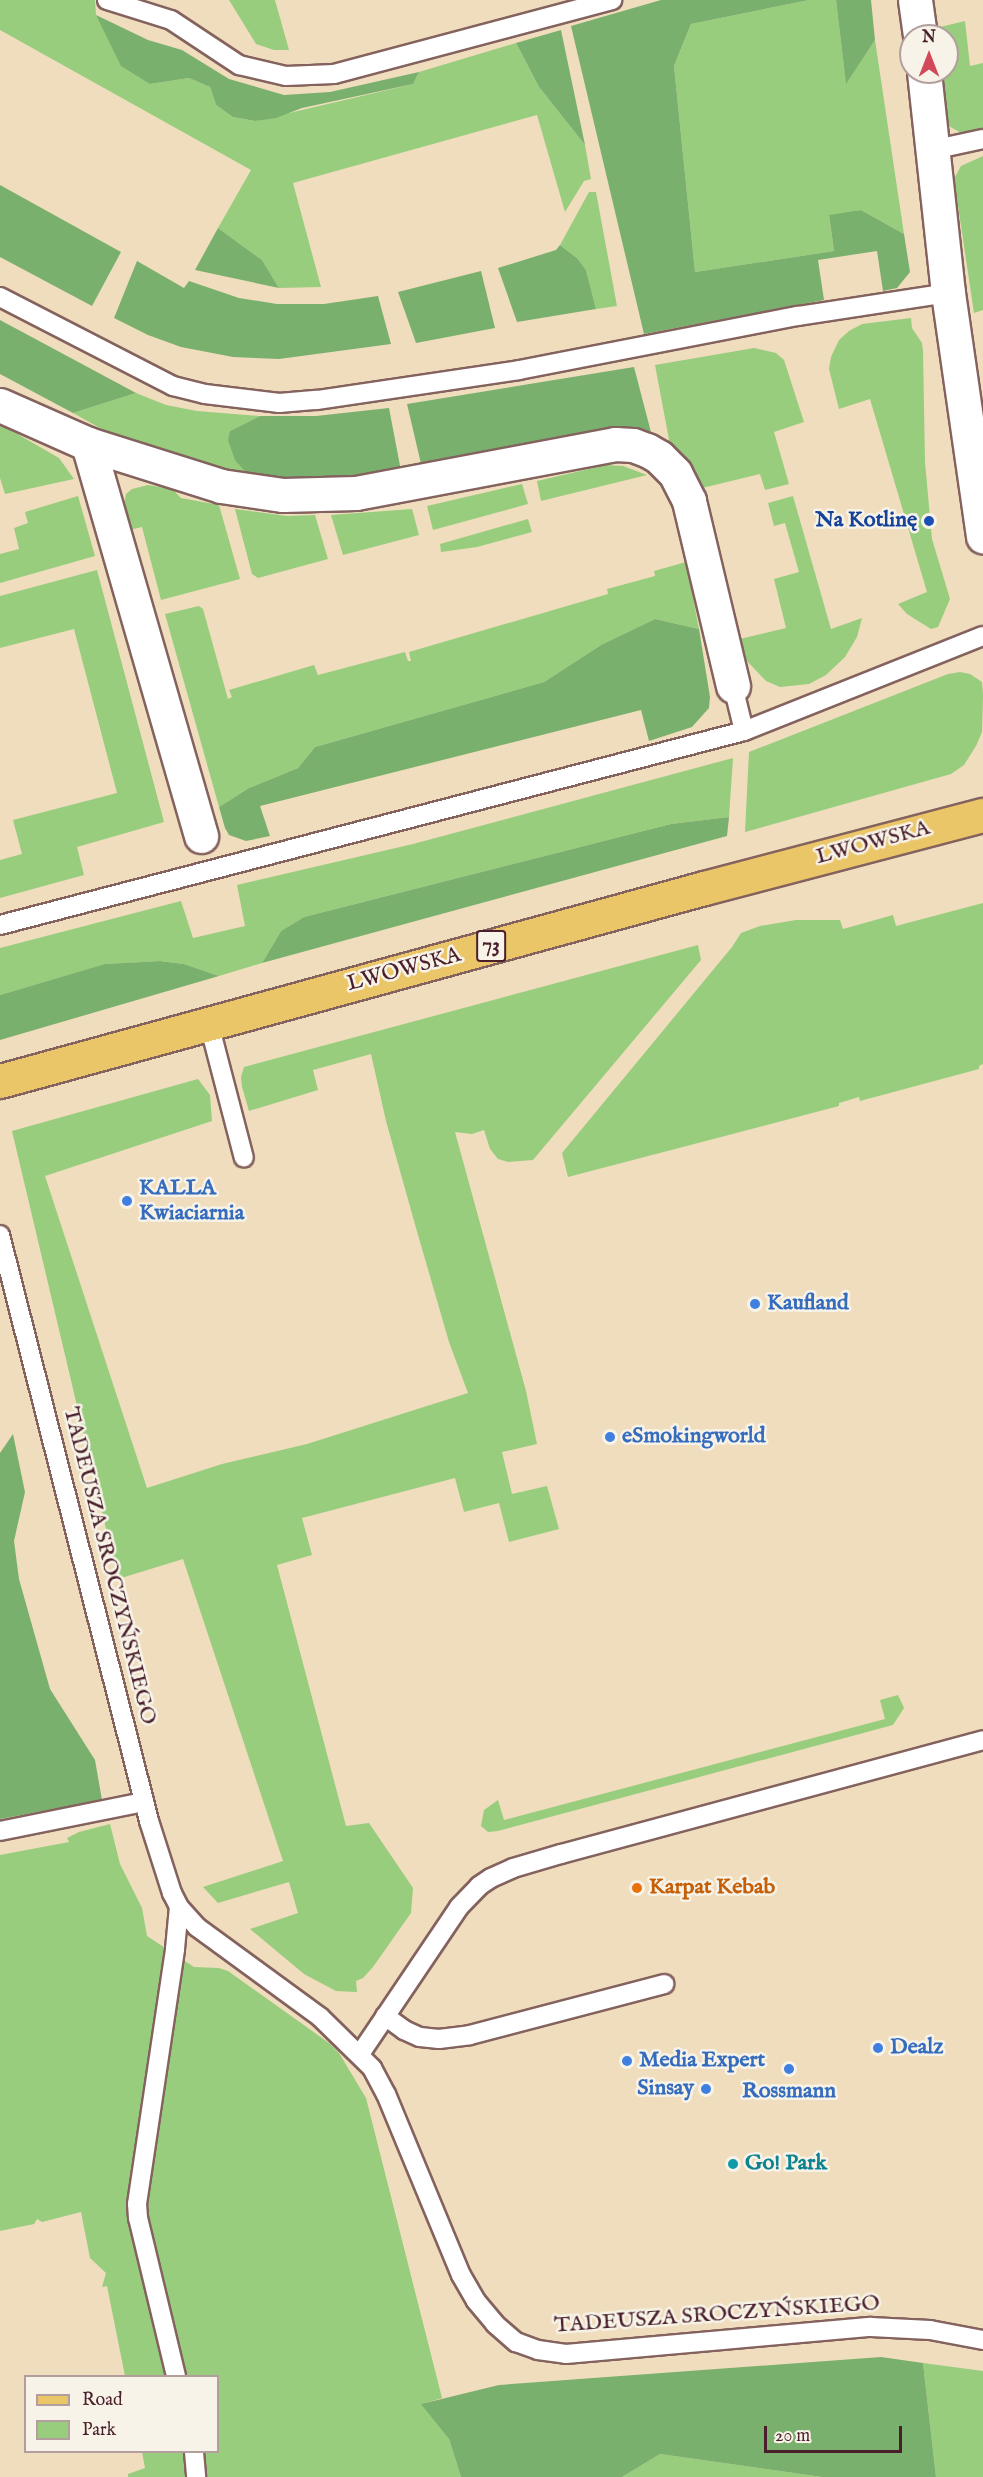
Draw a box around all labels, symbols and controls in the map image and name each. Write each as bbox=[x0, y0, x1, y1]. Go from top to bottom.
north arrow bbox=[899, 24, 959, 84]
text: N bbox=[922, 28, 936, 48]
place label: Na Kotlinę bbox=[815, 508, 917, 534]
marker: Na Kotlinę bbox=[922, 514, 936, 528]
street label: LWOWSKA bbox=[813, 815, 933, 871]
road number: 73 bbox=[476, 928, 506, 964]
street label: LWOWSKA bbox=[344, 942, 464, 998]
place label: KALLA Kwiaciarnia bbox=[139, 1175, 244, 1226]
marker: KALLA Kwiaciarnia bbox=[120, 1194, 134, 1208]
place label: Kaufland bbox=[767, 1291, 849, 1317]
marker: Kaufland bbox=[748, 1297, 762, 1311]
street label: TADEUSZA SROCZYŃSKIEGO bbox=[57, 1405, 161, 1727]
place label: eSmokingworld bbox=[622, 1424, 766, 1450]
marker: eSmokingworld bbox=[603, 1430, 617, 1444]
place label: Karpat Kebab bbox=[649, 1875, 775, 1901]
marker: Karpat Kebab bbox=[630, 1881, 644, 1895]
place label: Dealz bbox=[890, 2035, 943, 2061]
marker: Dealz bbox=[871, 2041, 885, 2055]
place label: Media Expert bbox=[639, 2048, 765, 2074]
marker: Media Expert bbox=[620, 2054, 634, 2068]
marker: Rossmann bbox=[782, 2062, 796, 2076]
place label: Sinsay bbox=[637, 2076, 694, 2102]
place label: Rossmann bbox=[742, 2079, 836, 2105]
marker: Sinsay bbox=[699, 2082, 713, 2096]
place label: Go! Park bbox=[745, 2151, 827, 2177]
marker: Go! Park bbox=[726, 2157, 740, 2171]
street label: TADEUSZA SROCZYŃSKIEGO bbox=[553, 2290, 881, 2340]
legend bbox=[24, 2375, 219, 2453]
text: Road bbox=[82, 2389, 123, 2412]
scale bar bbox=[767, 2414, 905, 2452]
text: Park bbox=[82, 2419, 116, 2442]
text: 20 m bbox=[775, 2425, 810, 2448]

